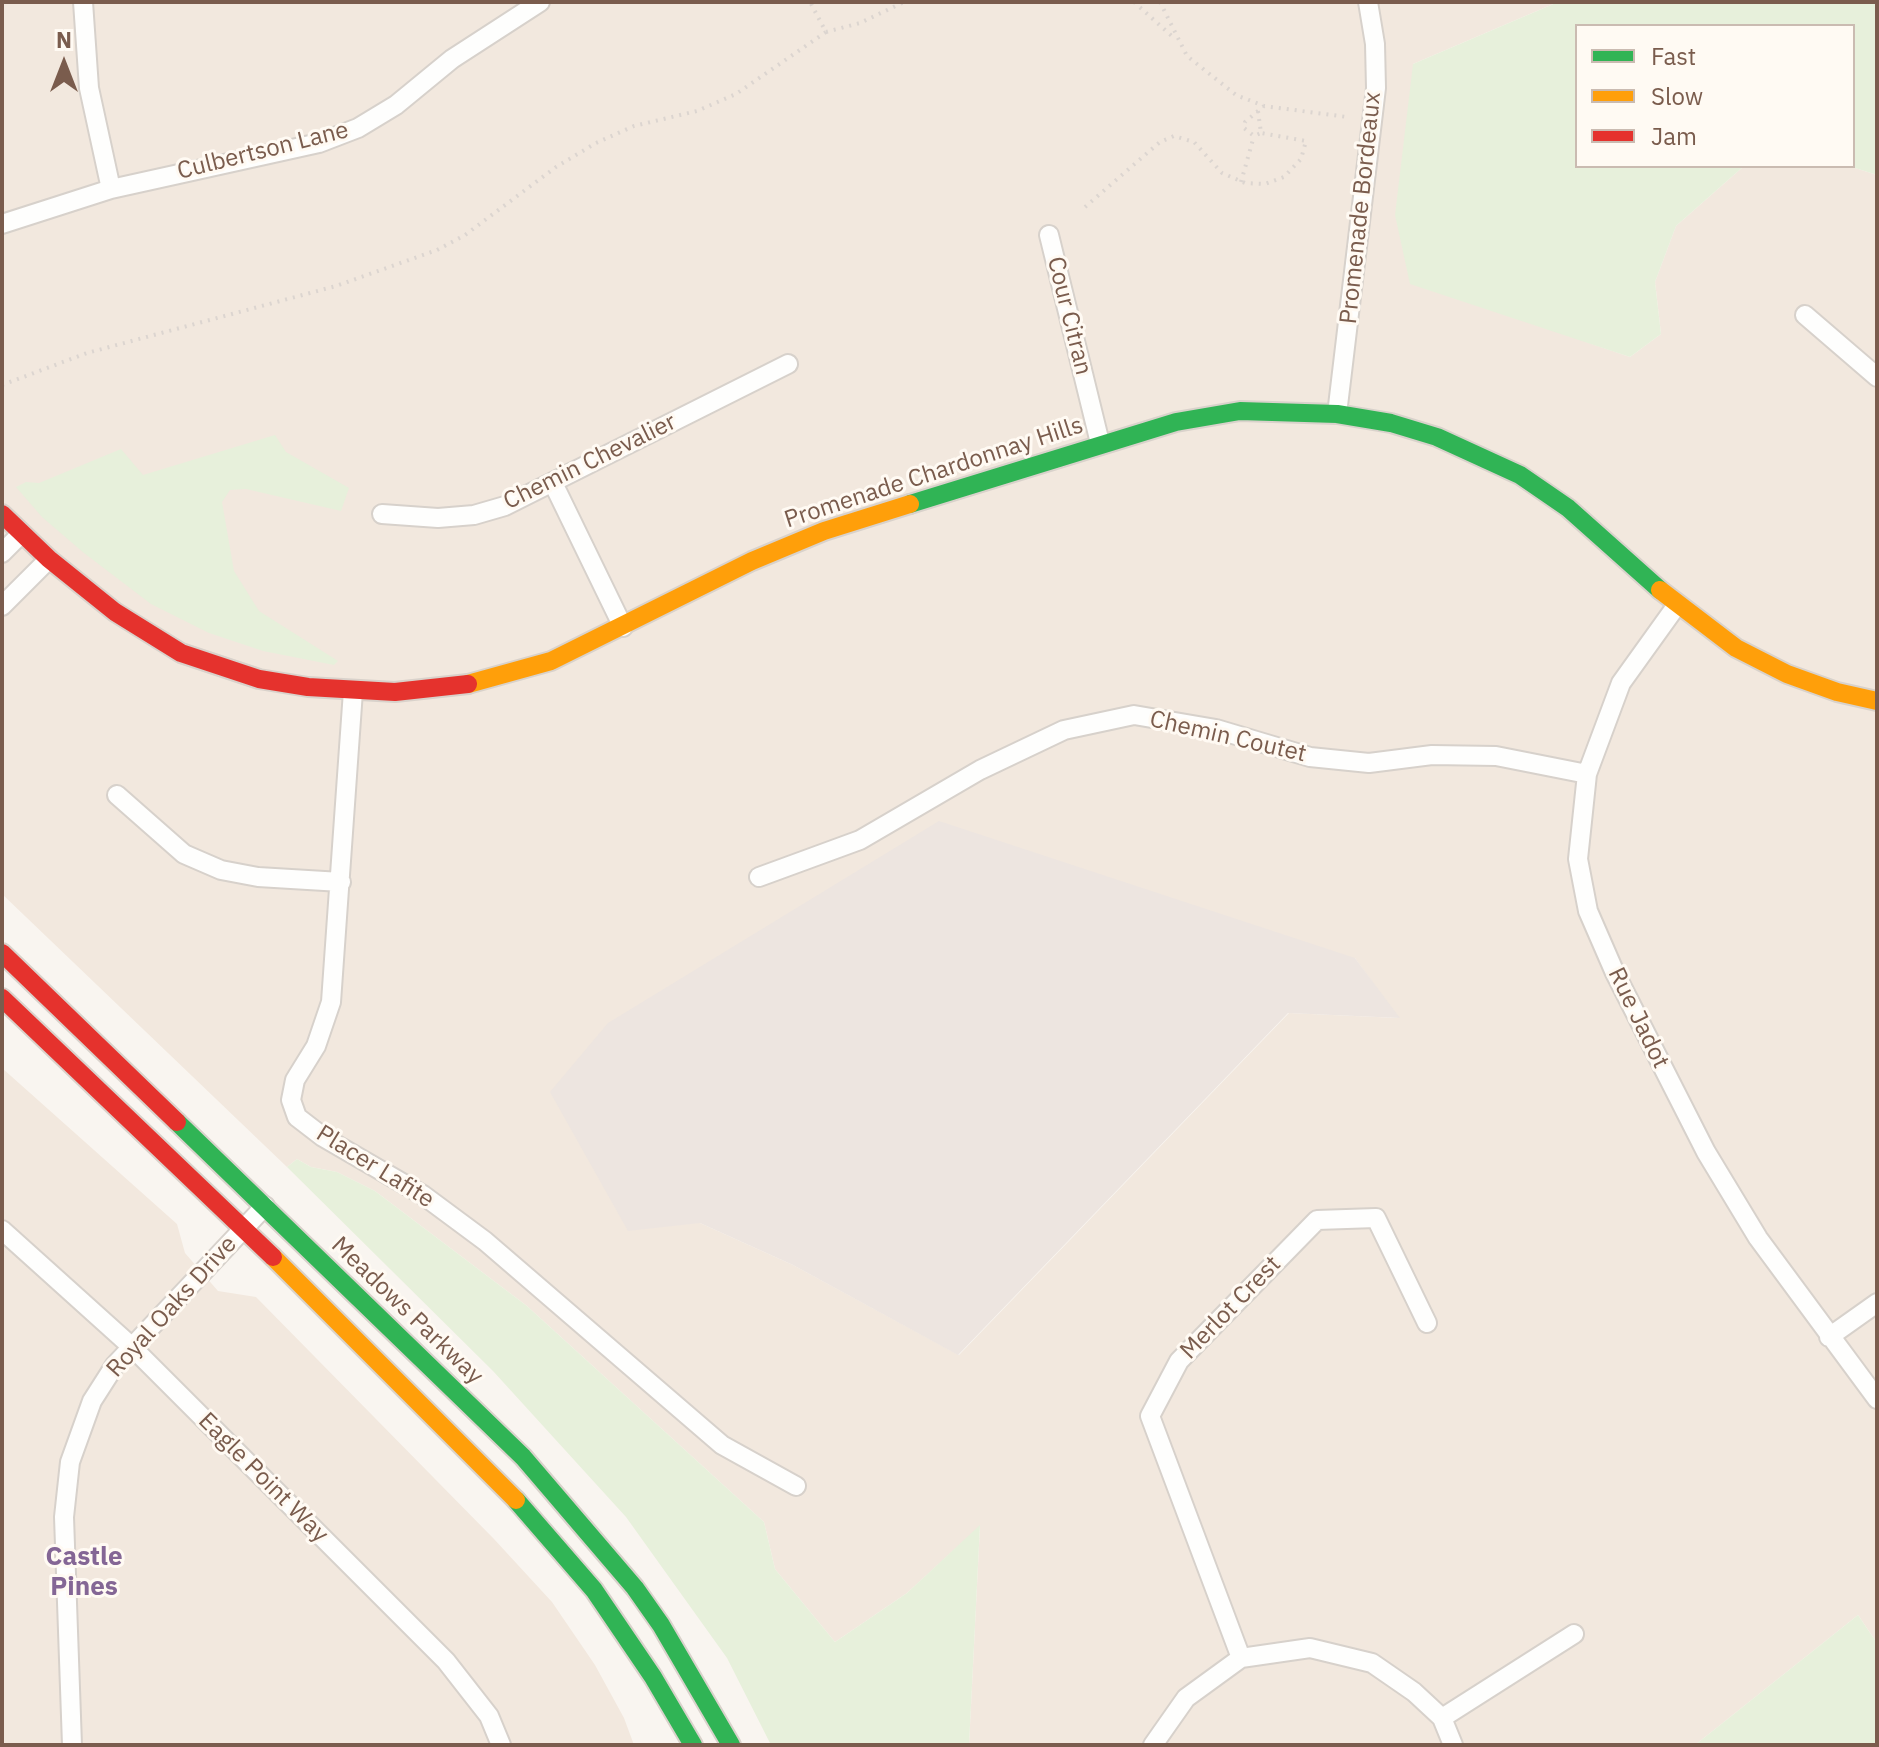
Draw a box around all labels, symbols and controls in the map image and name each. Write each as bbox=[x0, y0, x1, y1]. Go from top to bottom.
north arrow bbox=[24, 24, 104, 104]
legend bbox=[1575, 24, 1855, 168]
text: N bbox=[56, 25, 72, 54]
text: Fast bbox=[1651, 40, 1696, 72]
text: Slow bbox=[1651, 80, 1703, 112]
street label: Promenade Bordeaux bbox=[1334, 91, 1388, 325]
street label: Culbertson Lane bbox=[174, 116, 352, 186]
text: Jam bbox=[1651, 120, 1697, 152]
street label: Cour Citran bbox=[1040, 254, 1098, 378]
street label: Chemin Chevalier bbox=[499, 408, 681, 516]
street label: Promenade Chardonnay Hills bbox=[781, 411, 1087, 535]
street label: Chemin Coutet bbox=[1147, 705, 1309, 769]
street label: Rue Jadot bbox=[1601, 963, 1675, 1073]
street label: Placer Lafite bbox=[311, 1119, 439, 1215]
street label: Royal Oaks Drive bbox=[101, 1230, 243, 1384]
street label: Meadows Parkway bbox=[325, 1231, 489, 1391]
street label: Merlot Crest bbox=[1175, 1250, 1287, 1366]
street label: Eagle Point Way bbox=[192, 1407, 334, 1549]
district label: Castle Pines bbox=[45, 1541, 123, 1602]

